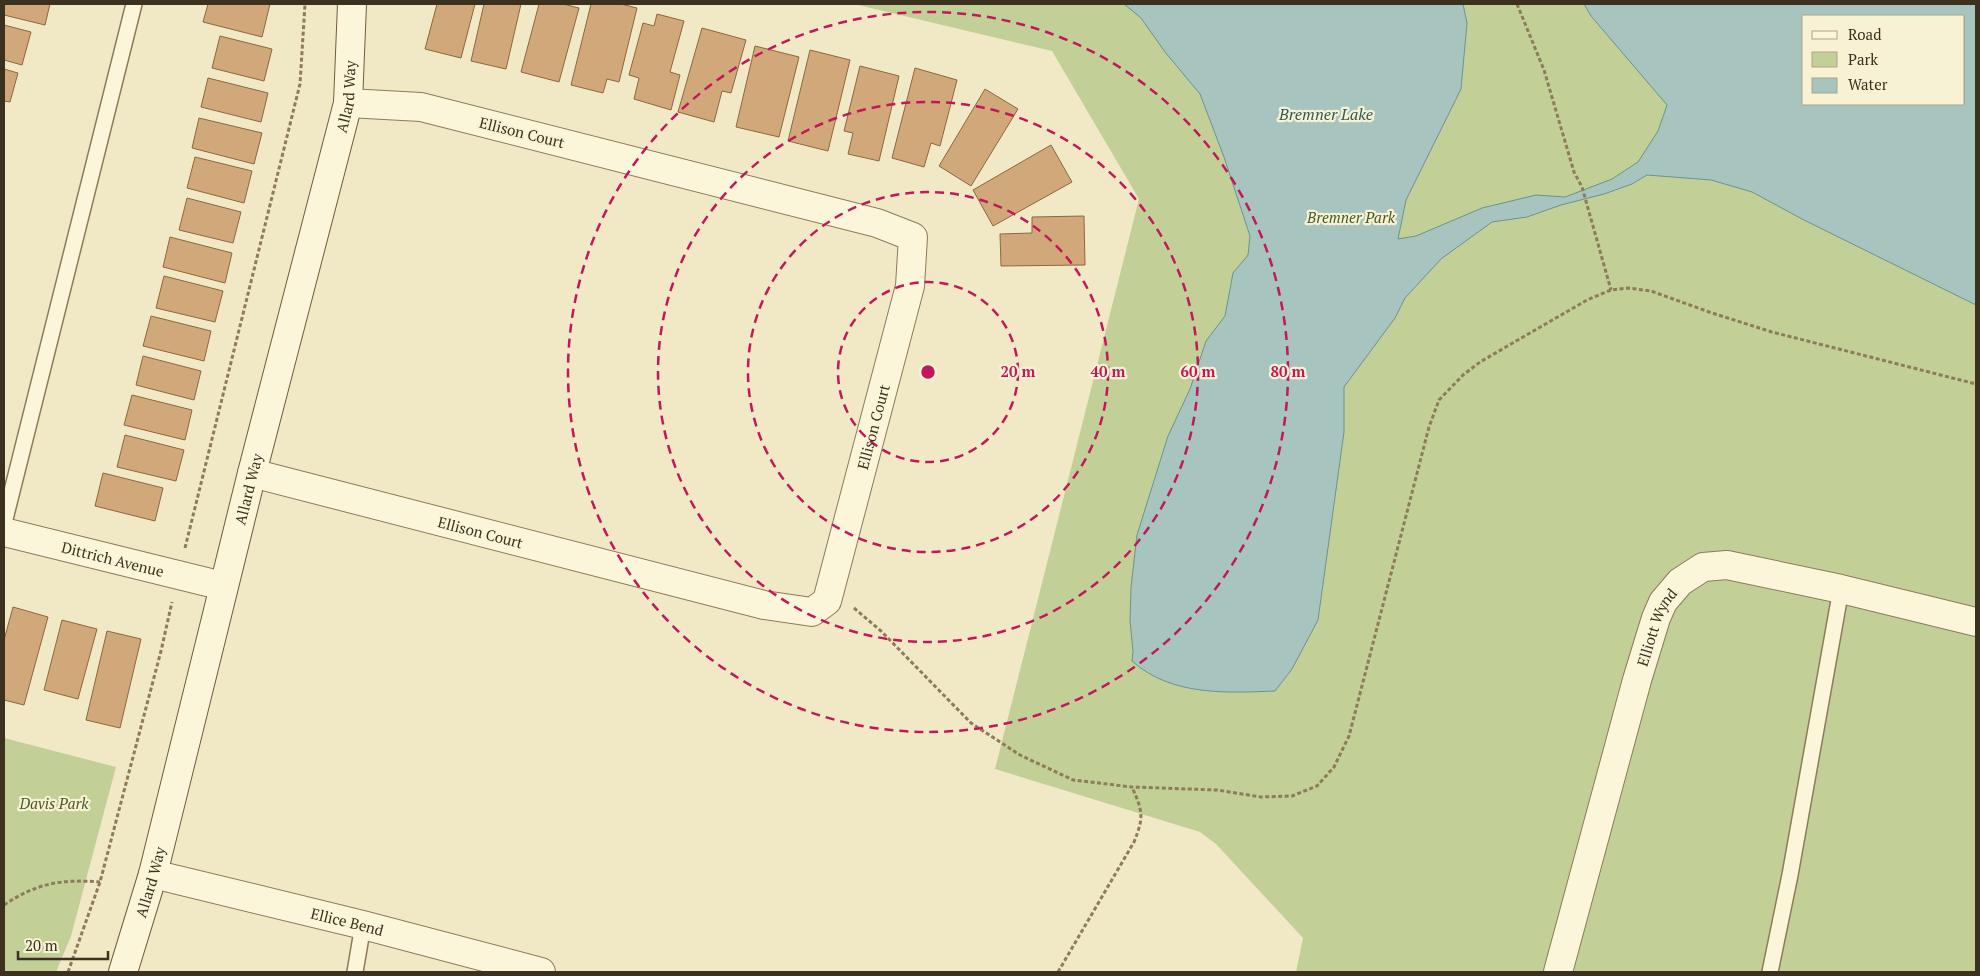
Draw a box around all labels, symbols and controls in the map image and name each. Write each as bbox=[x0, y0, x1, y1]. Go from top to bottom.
legend bbox=[1802, 15, 1965, 105]
text: Road bbox=[1848, 24, 1881, 44]
text: Park bbox=[1848, 49, 1878, 69]
street label: Allard Way bbox=[331, 60, 360, 135]
text: Water bbox=[1848, 74, 1888, 94]
water label: Bremner Lake bbox=[1278, 103, 1373, 125]
street label: Ellison Court bbox=[477, 112, 567, 152]
park label: Bremner Park bbox=[1306, 207, 1396, 227]
text: 20 m bbox=[1001, 361, 1036, 381]
text: 40 m bbox=[1091, 361, 1126, 381]
text: 60 m bbox=[1181, 361, 1216, 381]
text: 80 m bbox=[1271, 361, 1306, 381]
centre of rings bbox=[919, 363, 937, 381]
street label: Ellison Court bbox=[852, 382, 894, 472]
street label: Allard Way bbox=[230, 451, 267, 527]
street label: Ellison Court bbox=[436, 511, 526, 553]
street label: Dittrich Avenue bbox=[59, 537, 166, 581]
street label: Elliott Wynd bbox=[1632, 583, 1681, 669]
park label: Davis Park bbox=[19, 793, 89, 813]
street label: Allard Way bbox=[130, 844, 170, 920]
street label: Ellice Bend bbox=[309, 903, 386, 940]
scale bar bbox=[18, 928, 108, 960]
text: 20 m bbox=[25, 935, 58, 955]

